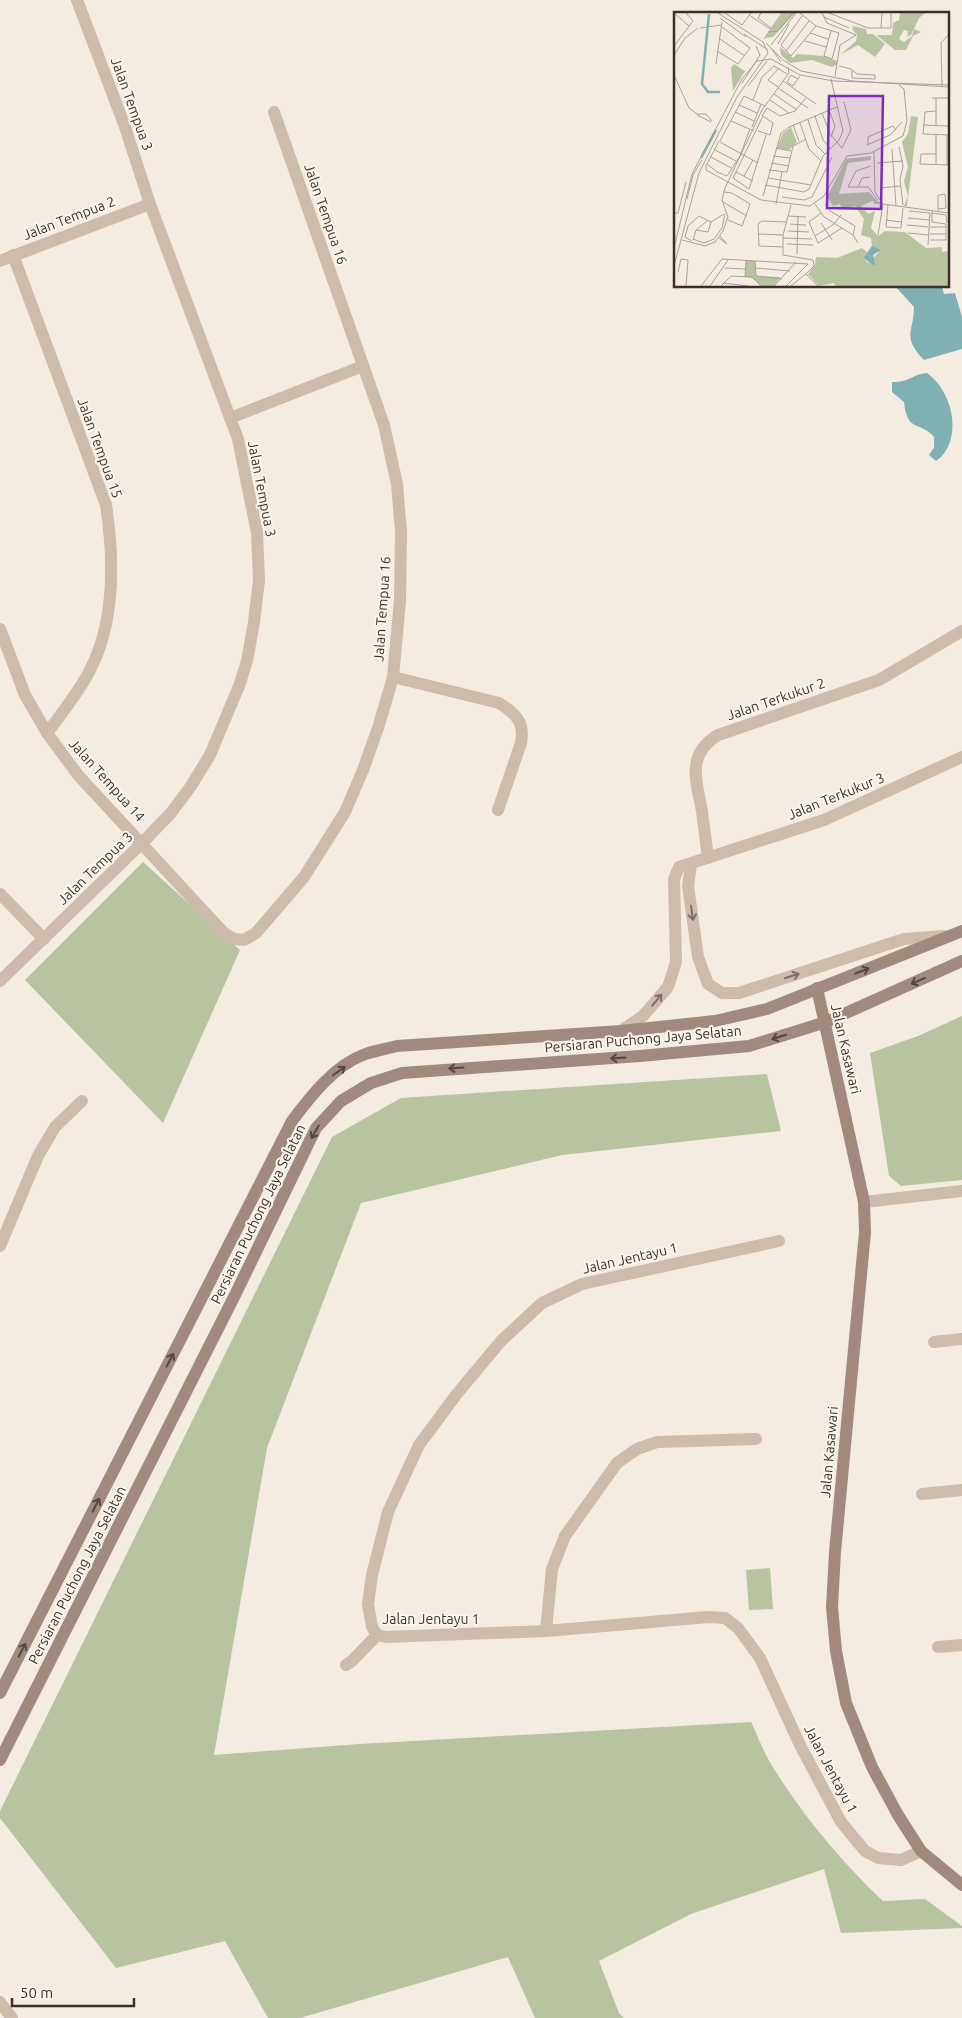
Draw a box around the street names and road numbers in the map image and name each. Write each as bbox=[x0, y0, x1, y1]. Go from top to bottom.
street label: Jalan Tempua 3 bbox=[108, 55, 156, 153]
street label: Jalan Tempua 16 bbox=[301, 162, 351, 267]
street label: Jalan Tempua 2 bbox=[21, 193, 117, 243]
street label: Jalan Tempua 15 bbox=[74, 396, 126, 500]
street label: Jalan Tempua 3 bbox=[245, 440, 279, 538]
street label: Jalan Tempua 16 bbox=[370, 556, 394, 662]
street label: Jalan Terkukur 2 bbox=[725, 675, 827, 723]
street label: Jalan Tempua 14 bbox=[66, 735, 148, 825]
street label: Jalan Terkukur 3 bbox=[785, 769, 887, 823]
street label: Jalan Tempua 3 bbox=[54, 828, 136, 908]
street label: Jalan Kasawari bbox=[828, 1002, 864, 1096]
street label: Persiaran Puchong Jaya Selatan bbox=[544, 1022, 742, 1056]
street label: Persiaran Puchong Jaya Selatan bbox=[207, 1122, 309, 1306]
street label: Jalan Jentayu 1 bbox=[581, 1239, 679, 1277]
street label: Jalan Kasawari bbox=[817, 1406, 841, 1498]
street label: Persiaran Puchong Jaya Selatan bbox=[25, 1483, 129, 1667]
street label: Jalan Jentayu 1 bbox=[382, 1611, 480, 1627]
street label: Jalan Jentayu 1 bbox=[801, 1722, 861, 1816]

